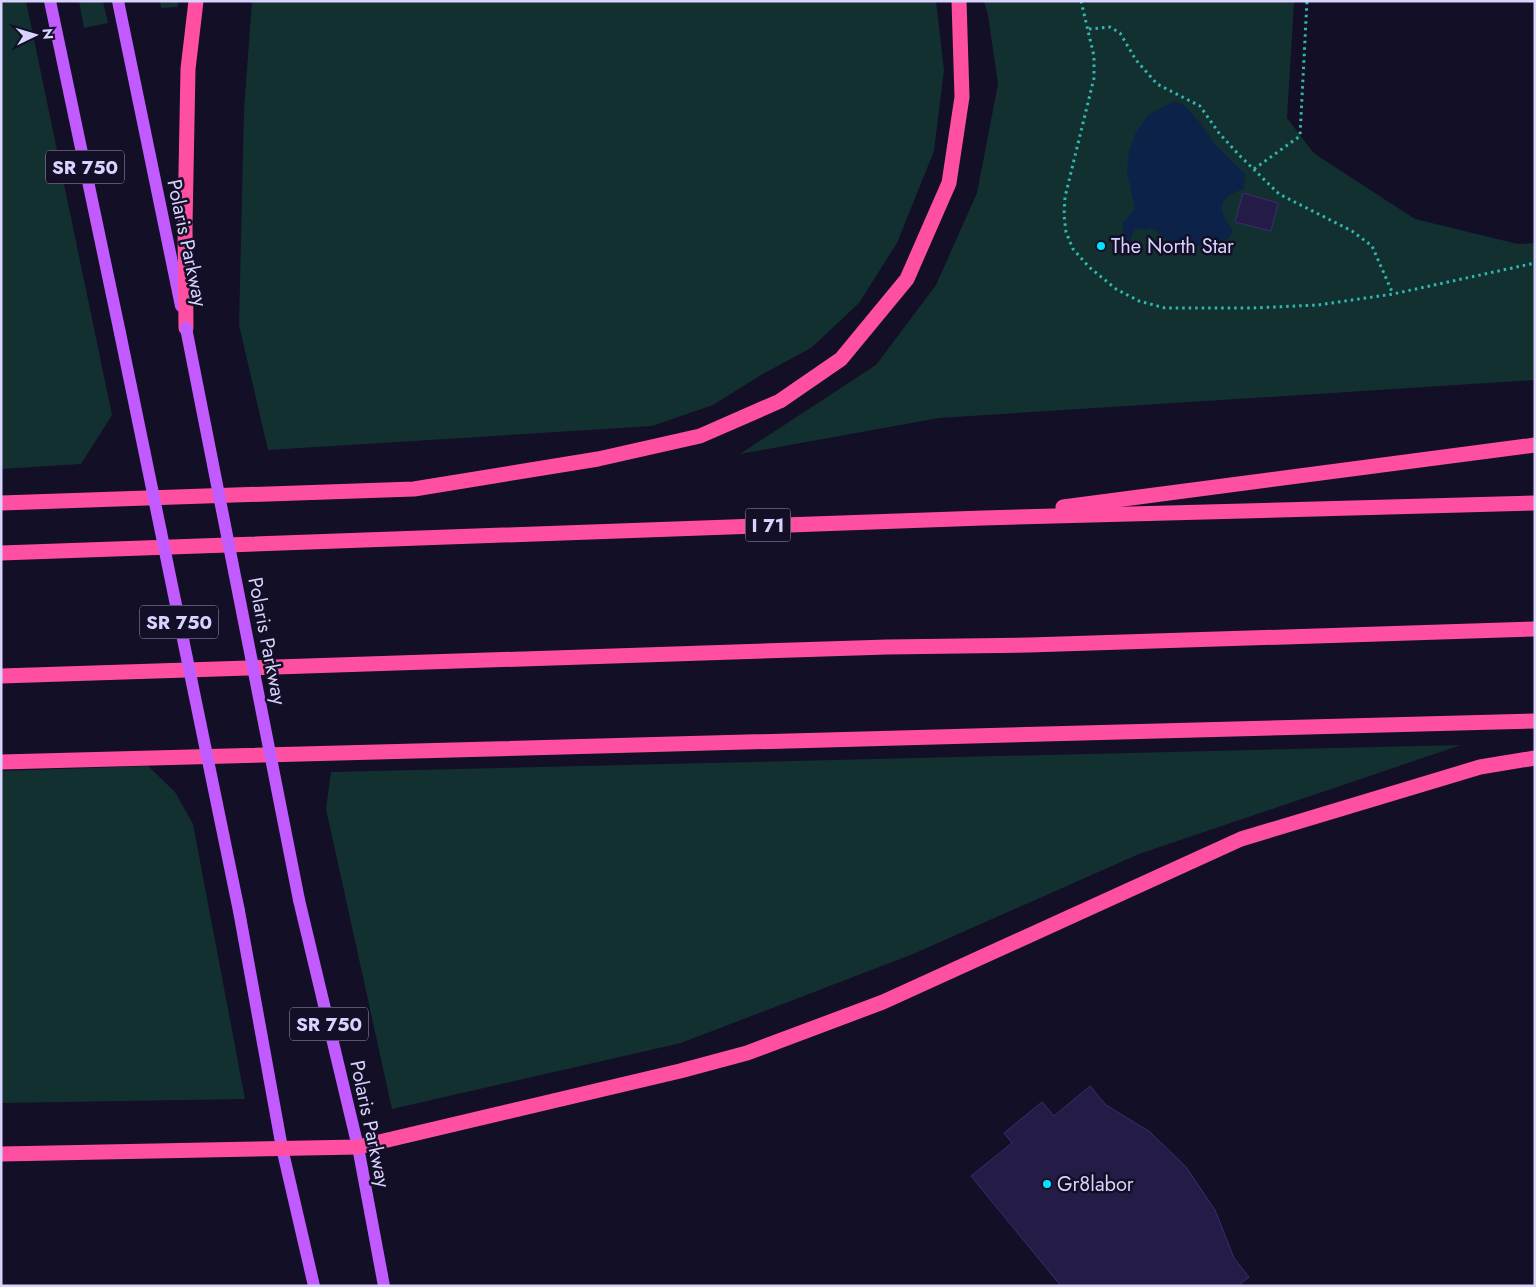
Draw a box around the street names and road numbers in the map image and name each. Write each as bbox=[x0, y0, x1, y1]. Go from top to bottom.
road number: SR 750 bbox=[46, 150, 124, 183]
street label: Polaris Parkway bbox=[159, 177, 215, 310]
road number: I 71 bbox=[746, 508, 790, 542]
street label: Polaris Parkway bbox=[240, 575, 294, 708]
road number: SR 750 bbox=[140, 606, 218, 638]
road number: SR 750 bbox=[290, 1008, 368, 1040]
street label: Polaris Parkway bbox=[342, 1058, 398, 1191]

